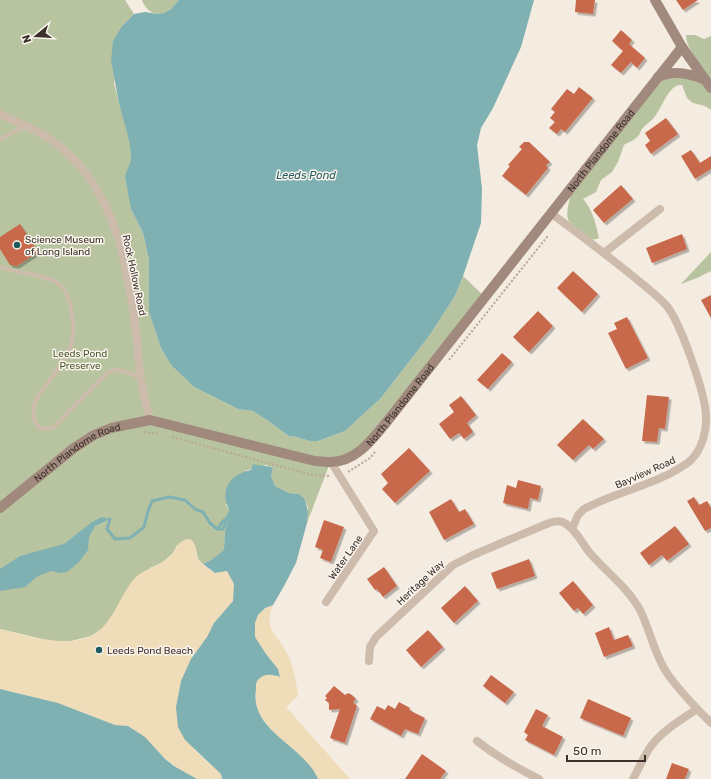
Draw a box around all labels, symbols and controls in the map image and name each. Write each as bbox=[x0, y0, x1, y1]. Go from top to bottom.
north arrow bbox=[16, 16, 56, 56]
text: N bbox=[20, 33, 34, 45]
street label: North Plandome Road bbox=[565, 107, 638, 195]
water label: Leeds Pond bbox=[276, 169, 336, 182]
place label: Science Museum of Long Island bbox=[25, 234, 104, 258]
street label: Rock Hollow Road bbox=[120, 234, 148, 317]
marker: Science Museum of Long Island bbox=[12, 240, 22, 250]
park label: Leeds Pond Preserve bbox=[53, 348, 107, 372]
street label: North Plandome Road bbox=[364, 362, 437, 449]
street label: North Plandome Road bbox=[32, 421, 122, 485]
street label: Bayview Road bbox=[613, 454, 678, 492]
street label: Water Lane bbox=[326, 533, 366, 582]
street label: Heritage Way bbox=[394, 557, 447, 608]
marker: Leeds Pond Beach bbox=[94, 645, 104, 655]
place label: Leeds Pond Beach bbox=[107, 645, 193, 657]
scale bar bbox=[567, 737, 645, 763]
text: 50 m bbox=[573, 744, 601, 758]

